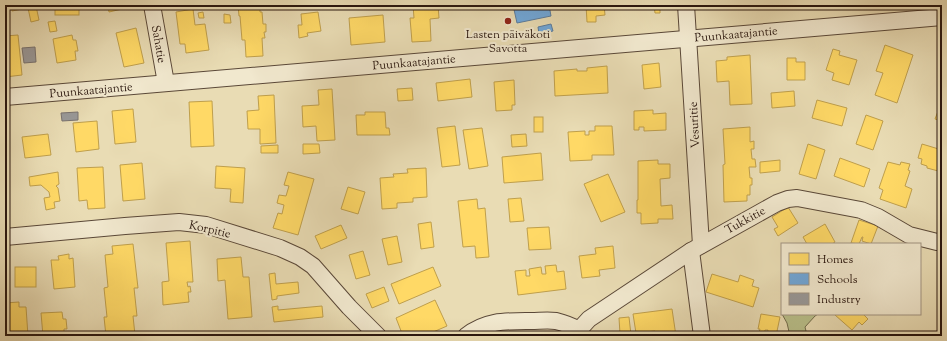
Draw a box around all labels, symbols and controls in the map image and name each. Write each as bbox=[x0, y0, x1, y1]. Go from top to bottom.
marker: Lasten päiväkoti Savotta bbox=[503, 16, 513, 26]
street label: Puunkaatajantie bbox=[694, 22, 779, 48]
street label: Sahatie bbox=[146, 24, 170, 65]
place label: Lasten päiväkoti Savotta bbox=[466, 26, 551, 58]
street label: Puunkaatajantie bbox=[372, 50, 457, 76]
street label: Puunkaatajantie bbox=[49, 78, 134, 104]
street label: Vesuritie bbox=[685, 101, 705, 149]
street label: Tukkitie bbox=[722, 202, 769, 239]
street label: Korpitie bbox=[187, 216, 233, 244]
legend bbox=[781, 243, 921, 315]
text: Homes bbox=[817, 251, 853, 269]
text: Schools bbox=[817, 271, 858, 289]
text: Industry bbox=[817, 291, 861, 309]

